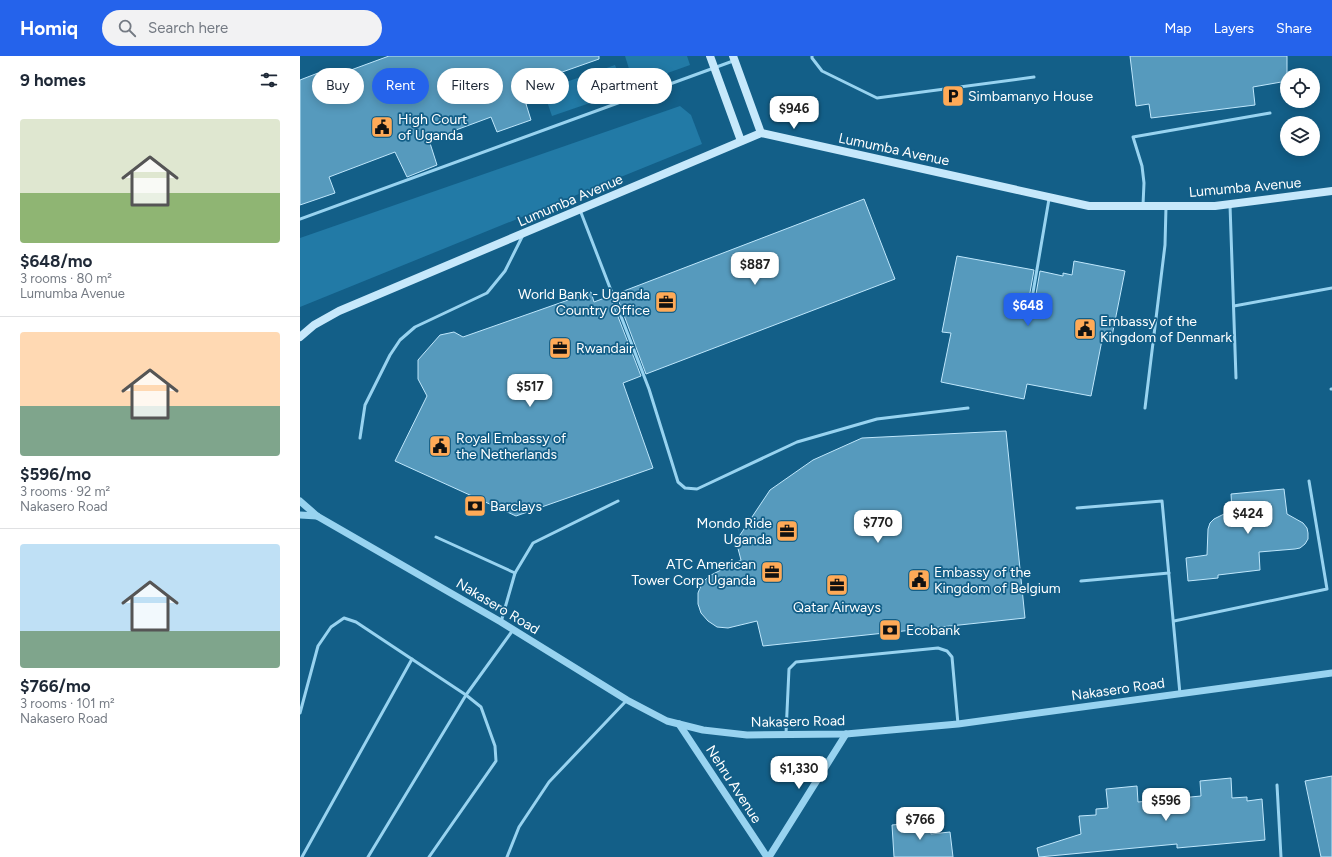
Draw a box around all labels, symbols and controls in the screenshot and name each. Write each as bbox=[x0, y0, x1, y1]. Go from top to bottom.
search box bbox=[102, 10, 382, 46]
text: Homiq bbox=[20, 17, 78, 40]
icon: search bbox=[116, 17, 138, 39]
text: Search here bbox=[148, 19, 228, 37]
text: Map bbox=[1164, 20, 1192, 37]
text: Layers bbox=[1214, 20, 1254, 37]
text: Share bbox=[1276, 20, 1312, 37]
chip: Buy bbox=[312, 68, 364, 104]
chip: Rent bbox=[372, 68, 429, 104]
chip: Filters bbox=[437, 68, 503, 104]
chip: New bbox=[511, 68, 569, 104]
chip: Apartment bbox=[577, 68, 672, 104]
map controls bbox=[1280, 68, 1320, 156]
button: locate bbox=[1280, 68, 1320, 108]
icon: filters bbox=[258, 69, 280, 91]
text: 9 homes bbox=[20, 70, 86, 90]
parking icon: Simbamanyo House bbox=[940, 83, 966, 109]
place label: Simbamanyo House bbox=[968, 88, 1094, 105]
pin: $946 bbox=[770, 96, 818, 130]
text: $946 bbox=[779, 101, 809, 116]
place label: High Court of Uganda bbox=[398, 111, 467, 144]
public building icon: High Court of Uganda bbox=[369, 114, 395, 140]
button: layers bbox=[1280, 116, 1320, 156]
street label: Lumumba Avenue bbox=[837, 129, 951, 170]
icon: home bbox=[114, 145, 186, 217]
street label: Lumumba Avenue bbox=[515, 170, 626, 230]
street label: Lumumba Avenue bbox=[1188, 174, 1302, 201]
text: $648/mo bbox=[20, 251, 93, 271]
pin: $887 bbox=[731, 252, 779, 286]
text: $887 bbox=[740, 257, 770, 272]
text: 3 rooms · 80 m² bbox=[20, 271, 112, 286]
text: Lumumba Avenue bbox=[20, 286, 125, 301]
place label: World Bank - Uganda Country Office bbox=[518, 286, 650, 319]
office icon: World Bank - Uganda Country Office bbox=[653, 289, 679, 315]
pin: $648 bbox=[1004, 293, 1052, 327]
text: $648 bbox=[1013, 298, 1043, 313]
place label: Embassy of the Kingdom of Denmark bbox=[1100, 313, 1232, 346]
public building icon: Embassy of the Kingdom of Denmark bbox=[1072, 316, 1098, 342]
office icon: Rwandair bbox=[547, 335, 573, 361]
place label: Rwandair bbox=[576, 340, 634, 357]
icon: home bbox=[114, 358, 186, 430]
pin: $517 bbox=[506, 374, 554, 408]
text: $517 bbox=[516, 379, 544, 394]
place label: Royal Embassy of the Netherlands bbox=[456, 430, 567, 463]
public building icon: Royal Embassy of the Netherlands bbox=[427, 433, 453, 459]
text: $596/mo bbox=[20, 464, 91, 484]
text: 3 rooms · 92 m² bbox=[20, 484, 110, 499]
bank icon: Barclays bbox=[462, 493, 488, 519]
place label: Barclays bbox=[490, 498, 542, 515]
text: Nakasero Road bbox=[20, 499, 108, 514]
pin: $424 bbox=[1224, 501, 1272, 535]
text: $424 bbox=[1232, 506, 1264, 521]
pin: $770 bbox=[854, 510, 902, 544]
place label: Mondo Ride Uganda bbox=[697, 515, 772, 548]
text: $770 bbox=[863, 515, 893, 530]
office icon: Mondo Ride Uganda bbox=[774, 518, 800, 544]
place label: ATC American Tower Corp Uganda bbox=[631, 556, 756, 589]
office icon: ATC American Tower Corp Uganda bbox=[759, 559, 785, 585]
place label: Embassy of the Kingdom of Belgium bbox=[934, 564, 1061, 597]
public building icon: Embassy of the Kingdom of Belgium bbox=[906, 567, 932, 593]
icon: home bbox=[114, 570, 186, 642]
office icon: Qatar Airways bbox=[824, 572, 850, 598]
street label: Nakasero Road bbox=[453, 575, 543, 638]
place label: Qatar Airways bbox=[793, 599, 881, 616]
bank icon: Ecobank bbox=[877, 617, 903, 643]
place label: Ecobank bbox=[906, 622, 960, 639]
street label: Nakasero Road bbox=[1070, 675, 1166, 704]
text: $766/mo bbox=[20, 676, 91, 696]
text: 3 rooms · 101 m² bbox=[20, 696, 115, 711]
text: Nakasero Road bbox=[20, 711, 108, 726]
street label: Nakasero Road bbox=[751, 712, 845, 731]
street label: Nehru Avenue bbox=[702, 742, 765, 827]
pin: $1,330 bbox=[766, 756, 832, 790]
text: $1,330 bbox=[780, 761, 818, 776]
pin: $596 bbox=[1142, 788, 1190, 822]
text: $596 bbox=[1151, 793, 1181, 808]
pin: $766 bbox=[896, 807, 944, 841]
text: $766 bbox=[905, 812, 935, 827]

